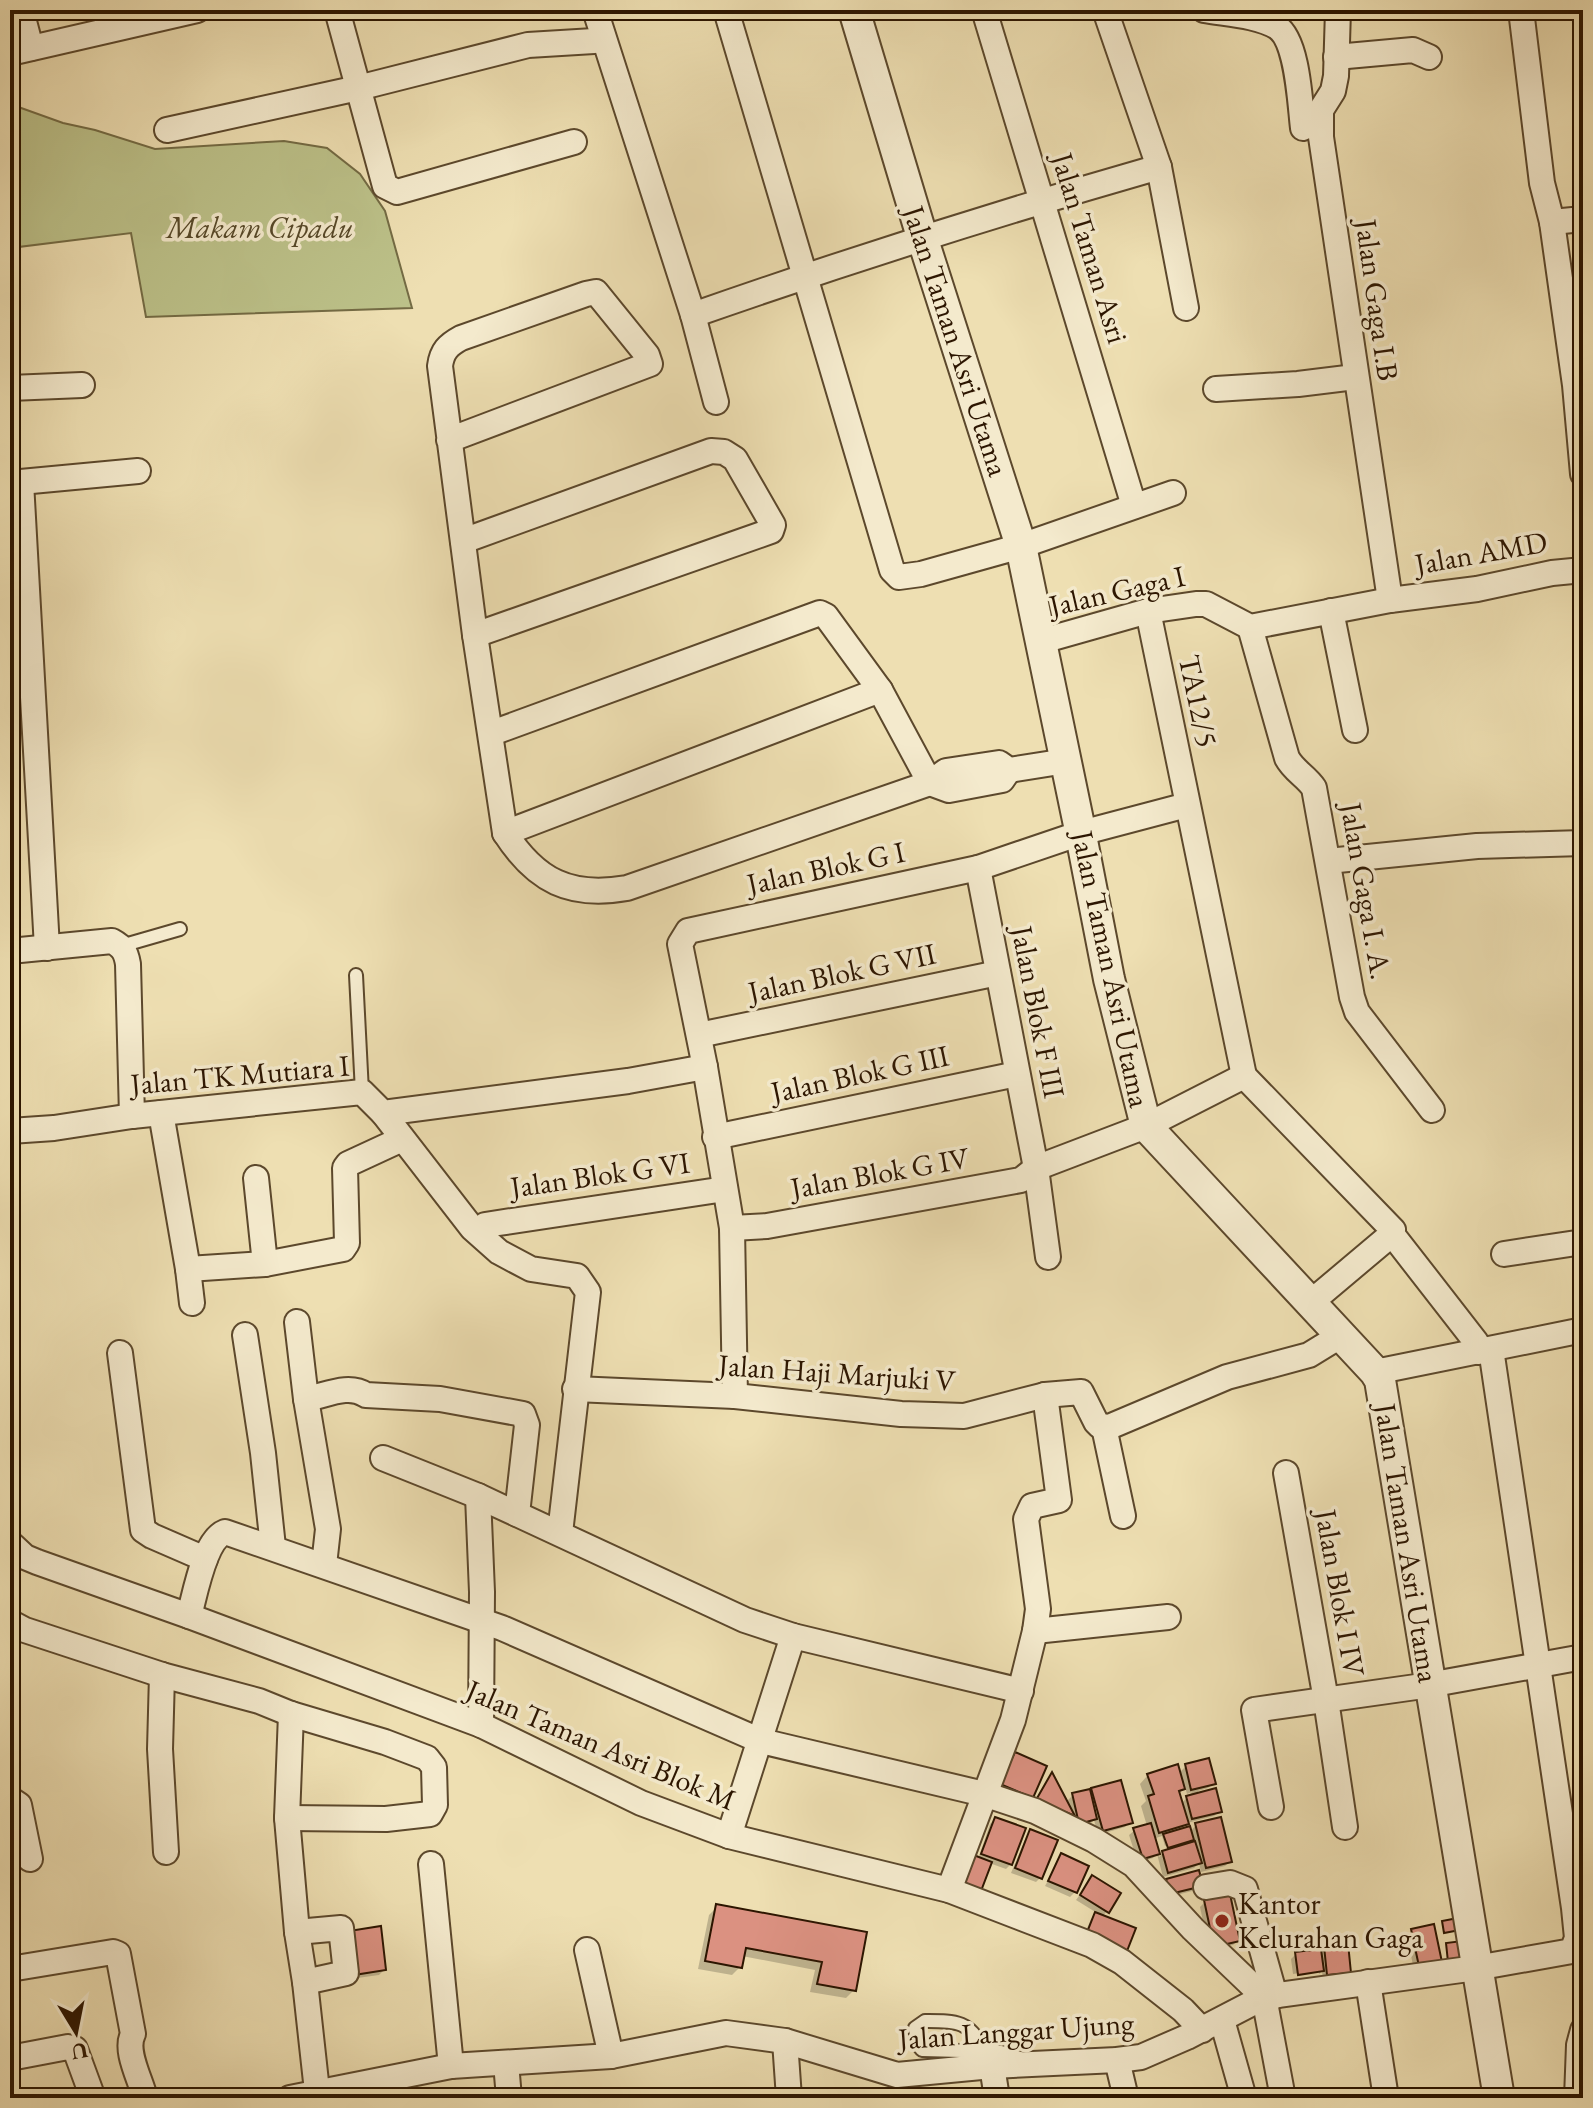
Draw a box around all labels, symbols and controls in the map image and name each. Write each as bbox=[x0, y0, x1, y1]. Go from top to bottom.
street label: Jalan Taman Asri bbox=[1042, 145, 1138, 348]
street label: Jalan Taman Asri Utama bbox=[893, 198, 1019, 481]
park label: Makam Cipadu bbox=[164, 208, 354, 247]
street label: Jalan Gaga I.B bbox=[1346, 214, 1408, 383]
street label: Jalan AMD bbox=[1409, 522, 1550, 584]
street label: Jalan Gaga I bbox=[1042, 556, 1189, 626]
street label: TA12/5 bbox=[1170, 651, 1227, 751]
street label: Jalan Gaga I. A. bbox=[1331, 797, 1401, 982]
street label: Jalan Taman Asri Utama bbox=[1062, 824, 1160, 1111]
street label: Jalan Blok G I bbox=[740, 832, 908, 904]
street label: Jalan Blok F III bbox=[1002, 920, 1074, 1101]
street label: Jalan Blok G VII bbox=[742, 934, 939, 1012]
street label: Jalan Blok G III bbox=[764, 1036, 952, 1112]
street label: Jalan TK Mutiara I bbox=[126, 1046, 351, 1104]
street label: Jalan Blok G IV bbox=[785, 1137, 973, 1208]
street label: Jalan Blok G VI bbox=[505, 1143, 692, 1207]
street label: Jalan Haji Marjuki V bbox=[714, 1345, 958, 1400]
street label: Jalan Taman Asri Utama bbox=[1366, 1398, 1449, 1685]
street label: Jalan Blok I IV bbox=[1306, 1503, 1375, 1680]
street label: Jalan Taman Asri Blok M bbox=[458, 1669, 742, 1819]
place label: Kantor Kelurahan Gaga bbox=[1238, 1884, 1423, 1957]
marker: Kantor Kelurahan Gaga bbox=[1213, 1912, 1231, 1930]
north arrow bbox=[36, 1992, 116, 2072]
street label: Jalan Langgar Ujung bbox=[894, 2003, 1136, 2058]
text: U bbox=[68, 2036, 90, 2067]

